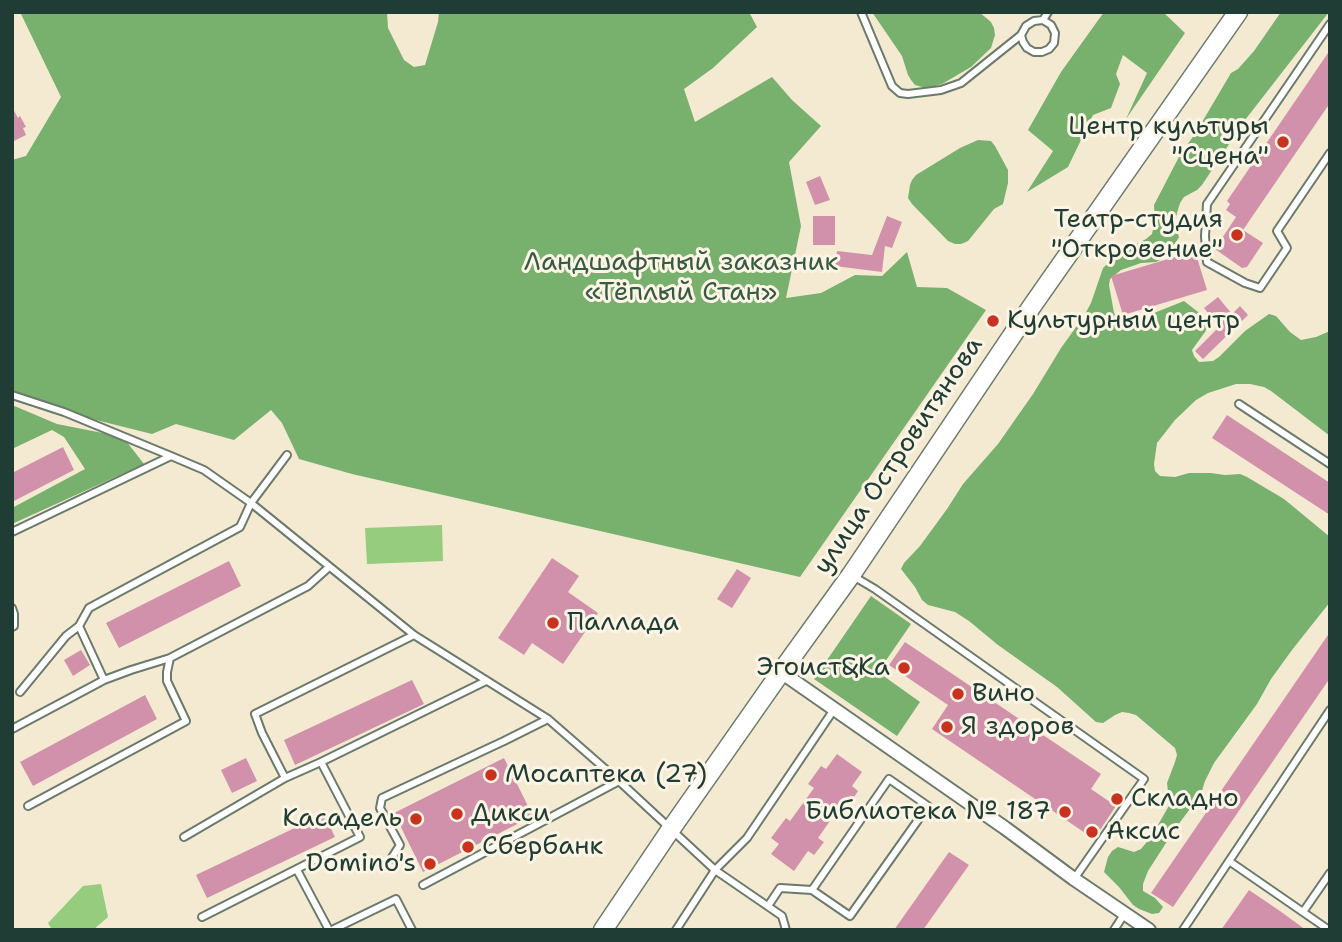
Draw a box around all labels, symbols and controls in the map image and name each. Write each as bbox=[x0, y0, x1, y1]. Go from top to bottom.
place label: Центр культуры "Сцена" bbox=[1068, 111, 1269, 172]
marker: Центр культуры "Сцена" bbox=[1275, 134, 1291, 150]
place label: Театр-студия "Откровение" bbox=[1051, 204, 1223, 266]
marker: Театр-студия "Откровение" bbox=[1229, 227, 1245, 243]
park label: Ландшафтный заказник «Тёплый Стан» bbox=[524, 247, 838, 308]
place label: Культурный центр bbox=[1007, 305, 1240, 337]
marker: Культурный центр bbox=[985, 313, 1001, 329]
street label: улица Островитянова bbox=[808, 331, 990, 581]
place label: Паллада bbox=[567, 607, 679, 639]
marker: Паллада bbox=[545, 615, 561, 631]
place label: Эгоист&Ка bbox=[757, 652, 890, 684]
marker: Эгоист&Ка bbox=[896, 660, 912, 676]
place label: Вино bbox=[972, 678, 1035, 710]
marker: Вино bbox=[950, 686, 966, 702]
place label: Я здоров bbox=[961, 711, 1074, 743]
marker: Я здоров bbox=[939, 719, 955, 735]
place label: Мосаптека (27) bbox=[505, 759, 707, 791]
marker: Мосаптека (27) bbox=[483, 767, 499, 783]
place label: Складно bbox=[1131, 783, 1239, 815]
marker: Складно bbox=[1109, 791, 1125, 807]
place label: Библиотека № 187 bbox=[805, 796, 1051, 828]
place label: Дикси bbox=[471, 798, 550, 830]
place label: Касадель bbox=[282, 803, 402, 835]
marker: Библиотека № 187 bbox=[1057, 804, 1073, 820]
marker: Дикси bbox=[449, 806, 465, 822]
marker: Касадель bbox=[408, 811, 424, 827]
place label: Аксис bbox=[1106, 816, 1181, 848]
marker: Аксис bbox=[1084, 824, 1100, 840]
place label: Сбербанк bbox=[482, 831, 603, 863]
marker: Сбербанк bbox=[460, 839, 476, 855]
place label: Domino's bbox=[306, 848, 416, 880]
marker: Domino's bbox=[422, 856, 438, 872]

